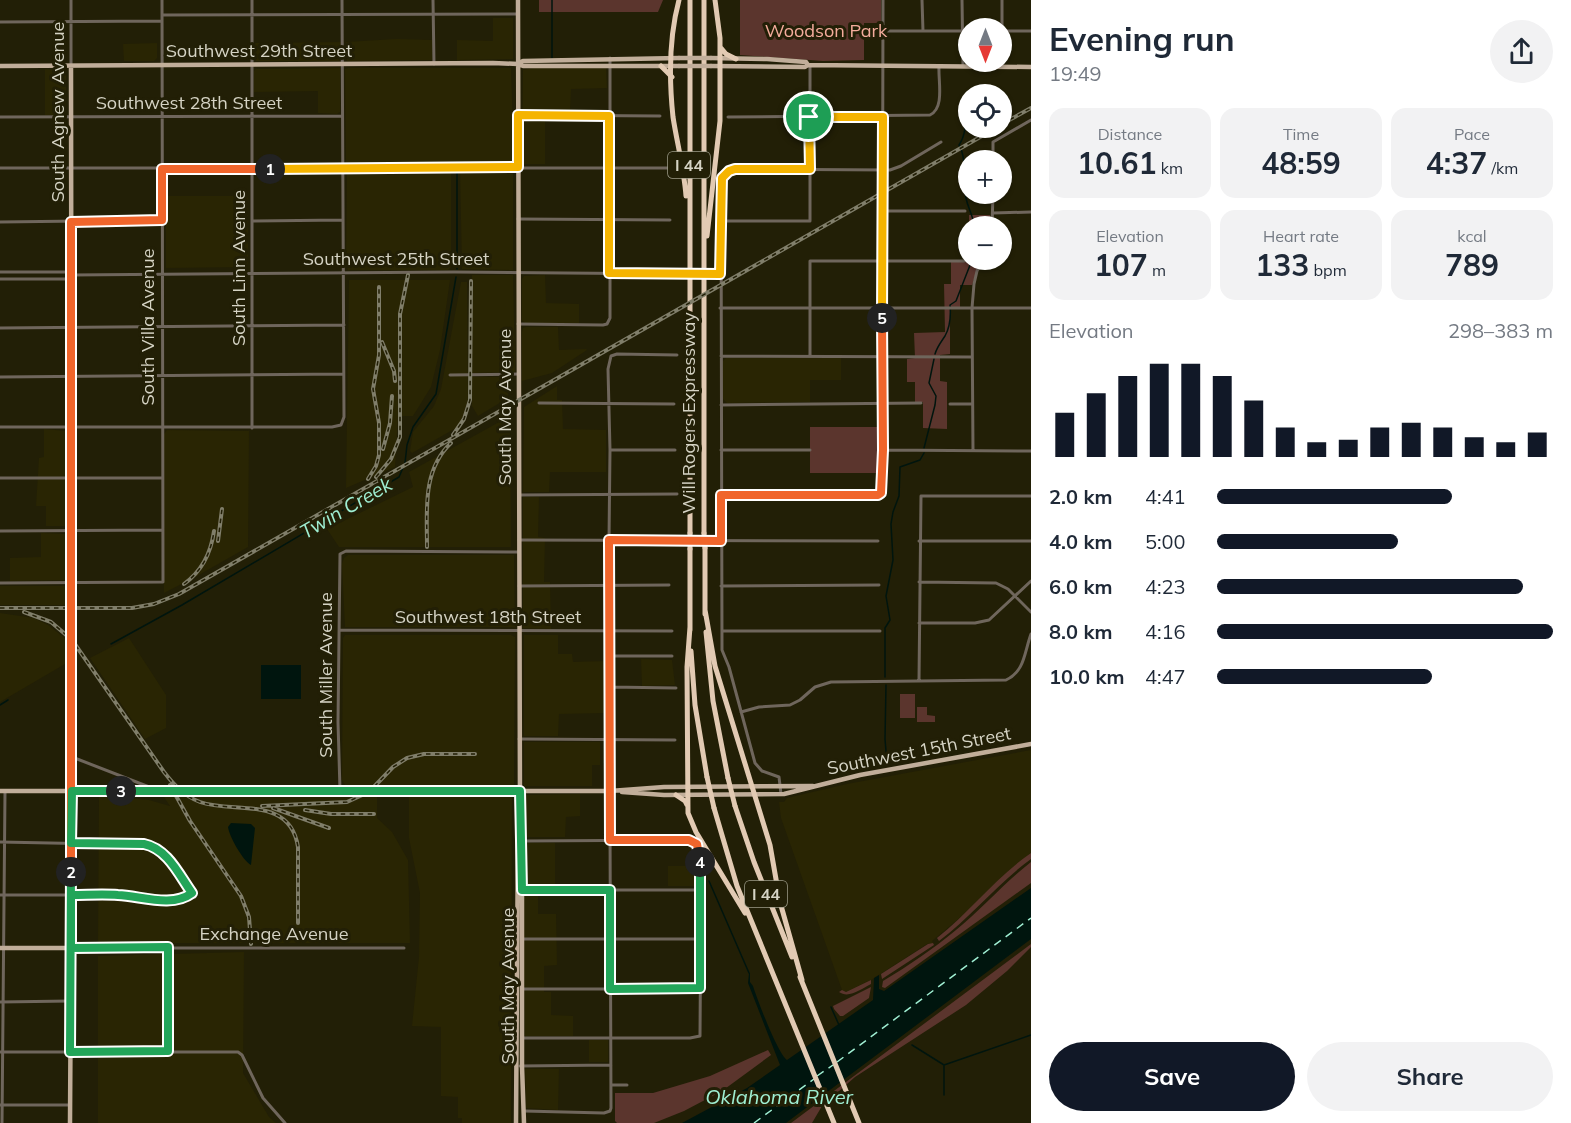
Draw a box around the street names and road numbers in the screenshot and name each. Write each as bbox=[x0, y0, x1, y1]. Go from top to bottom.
street label: South Agnew Avenue bbox=[46, 22, 69, 202]
street label: Southwest 29th Street bbox=[166, 39, 352, 62]
street label: Southwest 28th Street bbox=[96, 91, 282, 114]
road number: I 44 bbox=[668, 152, 710, 178]
street label: South Linn Avenue bbox=[227, 190, 250, 346]
street label: Southwest 25th Street bbox=[303, 247, 489, 270]
street label: South Villa Avenue bbox=[136, 248, 159, 406]
street label: Will Rogers Expressway bbox=[677, 312, 700, 514]
street label: South May Avenue bbox=[493, 329, 516, 485]
street label: South Miller Avenue bbox=[314, 592, 337, 758]
street label: Southwest 18th Street bbox=[395, 605, 581, 628]
street label: Southwest 15th Street bbox=[825, 721, 1013, 780]
road number: I 44 bbox=[745, 881, 787, 907]
street label: South May Avenue bbox=[496, 908, 519, 1064]
street label: Exchange Avenue bbox=[200, 922, 348, 945]

